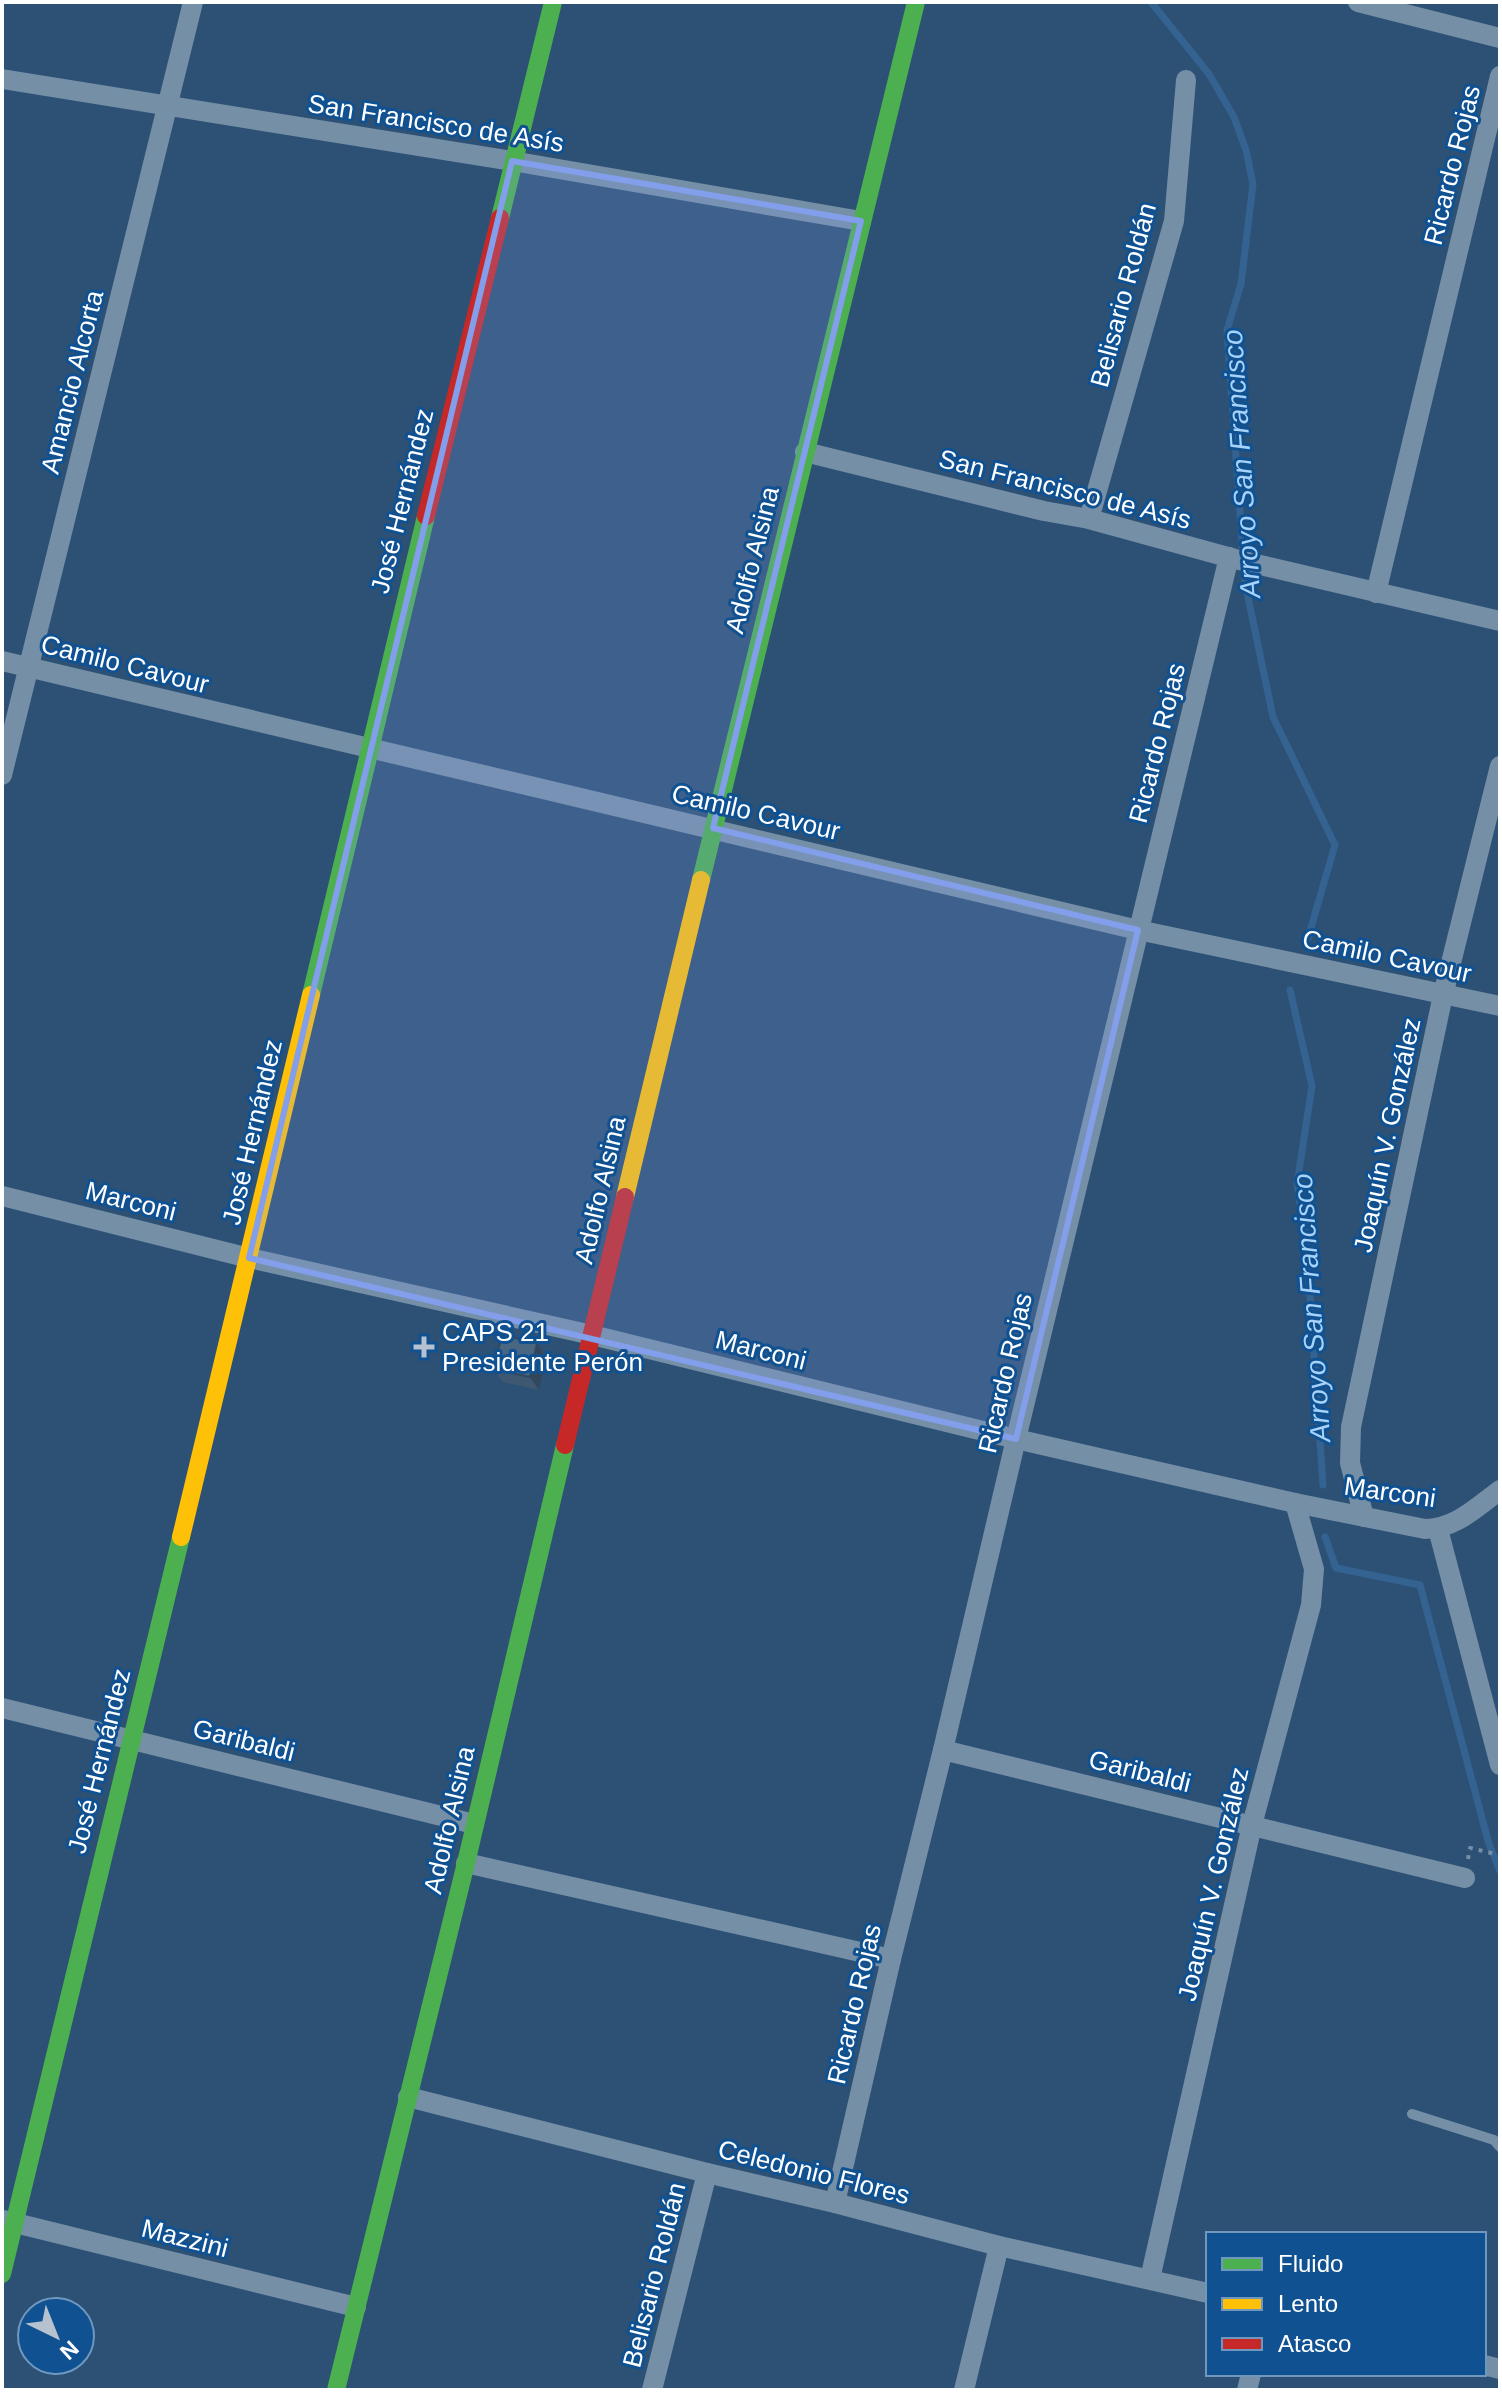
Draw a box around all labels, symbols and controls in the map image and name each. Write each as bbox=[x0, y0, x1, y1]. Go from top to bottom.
street label: Ricardo Rojas bbox=[1418, 82, 1486, 248]
street label: San Francisco de Asís bbox=[306, 88, 566, 158]
street label: Belisario Roldán bbox=[1084, 200, 1162, 390]
street label: Amancio Alcorta bbox=[35, 287, 109, 477]
water label: Arroyo San Francisco bbox=[1217, 329, 1266, 601]
street label: José Hernández bbox=[365, 406, 439, 596]
street label: San Francisco de Asís bbox=[936, 443, 1194, 535]
street label: Adolfo Alsina bbox=[719, 483, 785, 637]
street label: Camilo Cavour bbox=[38, 629, 212, 699]
street label: Ricardo Rojas bbox=[1123, 660, 1191, 826]
street label: Camilo Cavour bbox=[669, 778, 843, 846]
street label: Camilo Cavour bbox=[1300, 923, 1475, 989]
street label: Joaquín V. González bbox=[1347, 1015, 1427, 1255]
street label: José Hernández bbox=[216, 1036, 288, 1228]
street label: Adolfo Alsina bbox=[568, 1113, 632, 1267]
water label: Arroyo San Francisco bbox=[1287, 1173, 1336, 1445]
street label: Marconi bbox=[83, 1175, 179, 1227]
street label: Ricardo Rojas bbox=[972, 1290, 1038, 1456]
place label: CAPS 21 Presidente Perón bbox=[442, 1317, 643, 1377]
street label: Marconi bbox=[713, 1324, 809, 1376]
marker: CAPS 21 Presidente Perón bbox=[413, 1336, 435, 1358]
street label: Marconi bbox=[1342, 1471, 1438, 1513]
street label: José Hernández bbox=[62, 1666, 136, 1856]
street label: Garibaldi bbox=[190, 1713, 298, 1767]
street label: Adolfo Alsina bbox=[417, 1743, 481, 1897]
street label: Garibaldi bbox=[1086, 1744, 1194, 1798]
street label: Joaquín V. González bbox=[1172, 1764, 1254, 2004]
street label: Ricardo Rojas bbox=[821, 1921, 887, 2087]
street label: Celedonio Flores bbox=[715, 2134, 913, 2210]
street label: Belisario Roldán bbox=[617, 2180, 691, 2370]
street label: Mazzini bbox=[139, 2213, 231, 2263]
legend bbox=[1206, 2232, 1486, 2376]
text: Fluido bbox=[1278, 2250, 1343, 2277]
text: Lento bbox=[1278, 2290, 1338, 2317]
north arrow bbox=[16, 2296, 96, 2376]
text: Atasco bbox=[1278, 2330, 1351, 2357]
text: N bbox=[55, 2336, 84, 2365]

